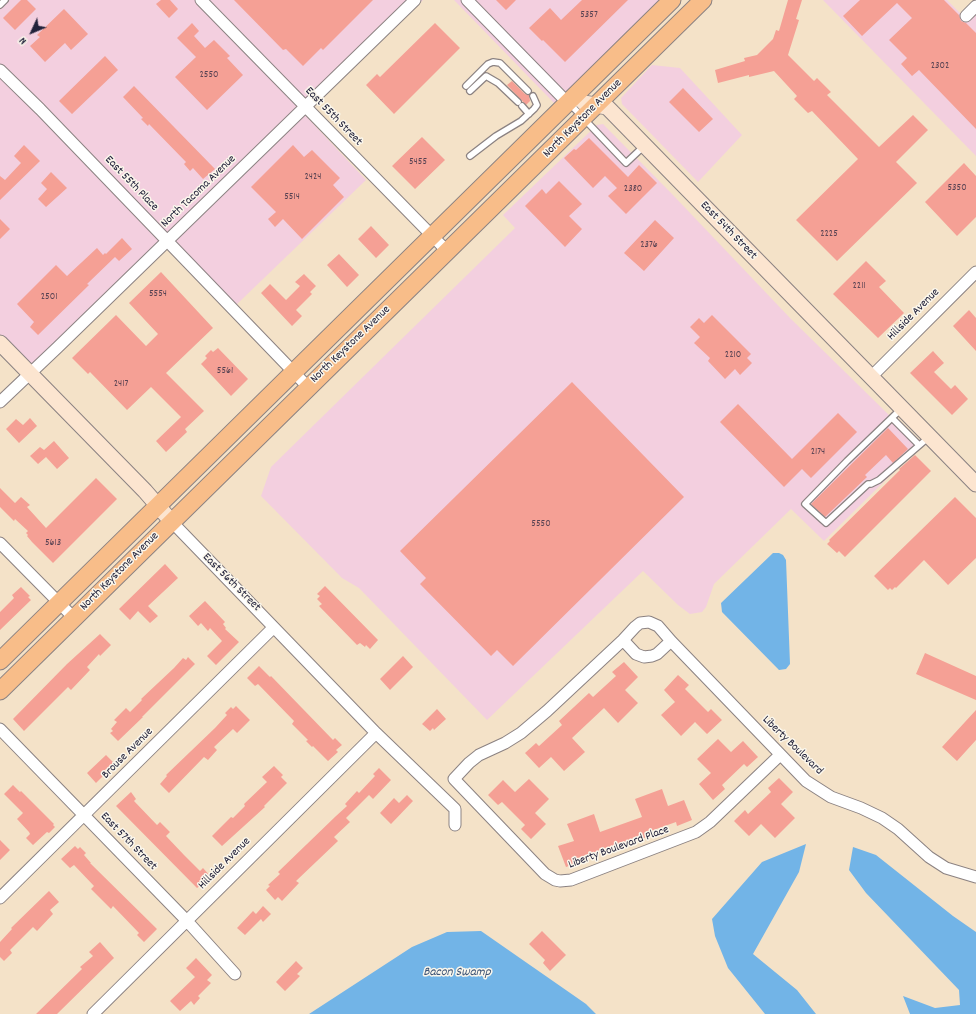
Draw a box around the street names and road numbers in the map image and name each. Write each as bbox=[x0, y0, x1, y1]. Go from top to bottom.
street label: North Keystone Avenue bbox=[541, 77, 625, 161]
street label: East 55th Street bbox=[301, 85, 365, 149]
street label: East 55th Place bbox=[101, 153, 161, 215]
street label: North Tacoma Avenue bbox=[159, 153, 239, 231]
street label: East 54th Street bbox=[697, 199, 759, 263]
street label: Hillside Avenue bbox=[885, 286, 943, 344]
street label: North Keystone Avenue bbox=[308, 303, 394, 387]
street label: North Keystone Avenue bbox=[78, 530, 162, 614]
street label: East 56th Street bbox=[199, 551, 263, 615]
street label: Liberty Boulevard bbox=[759, 713, 825, 779]
street label: Brouse Avenue bbox=[99, 725, 157, 783]
street label: East 57th Street bbox=[97, 810, 159, 874]
street label: Liberty Boulevard Place bbox=[567, 823, 671, 873]
street label: Hillside Avenue bbox=[196, 835, 254, 893]

